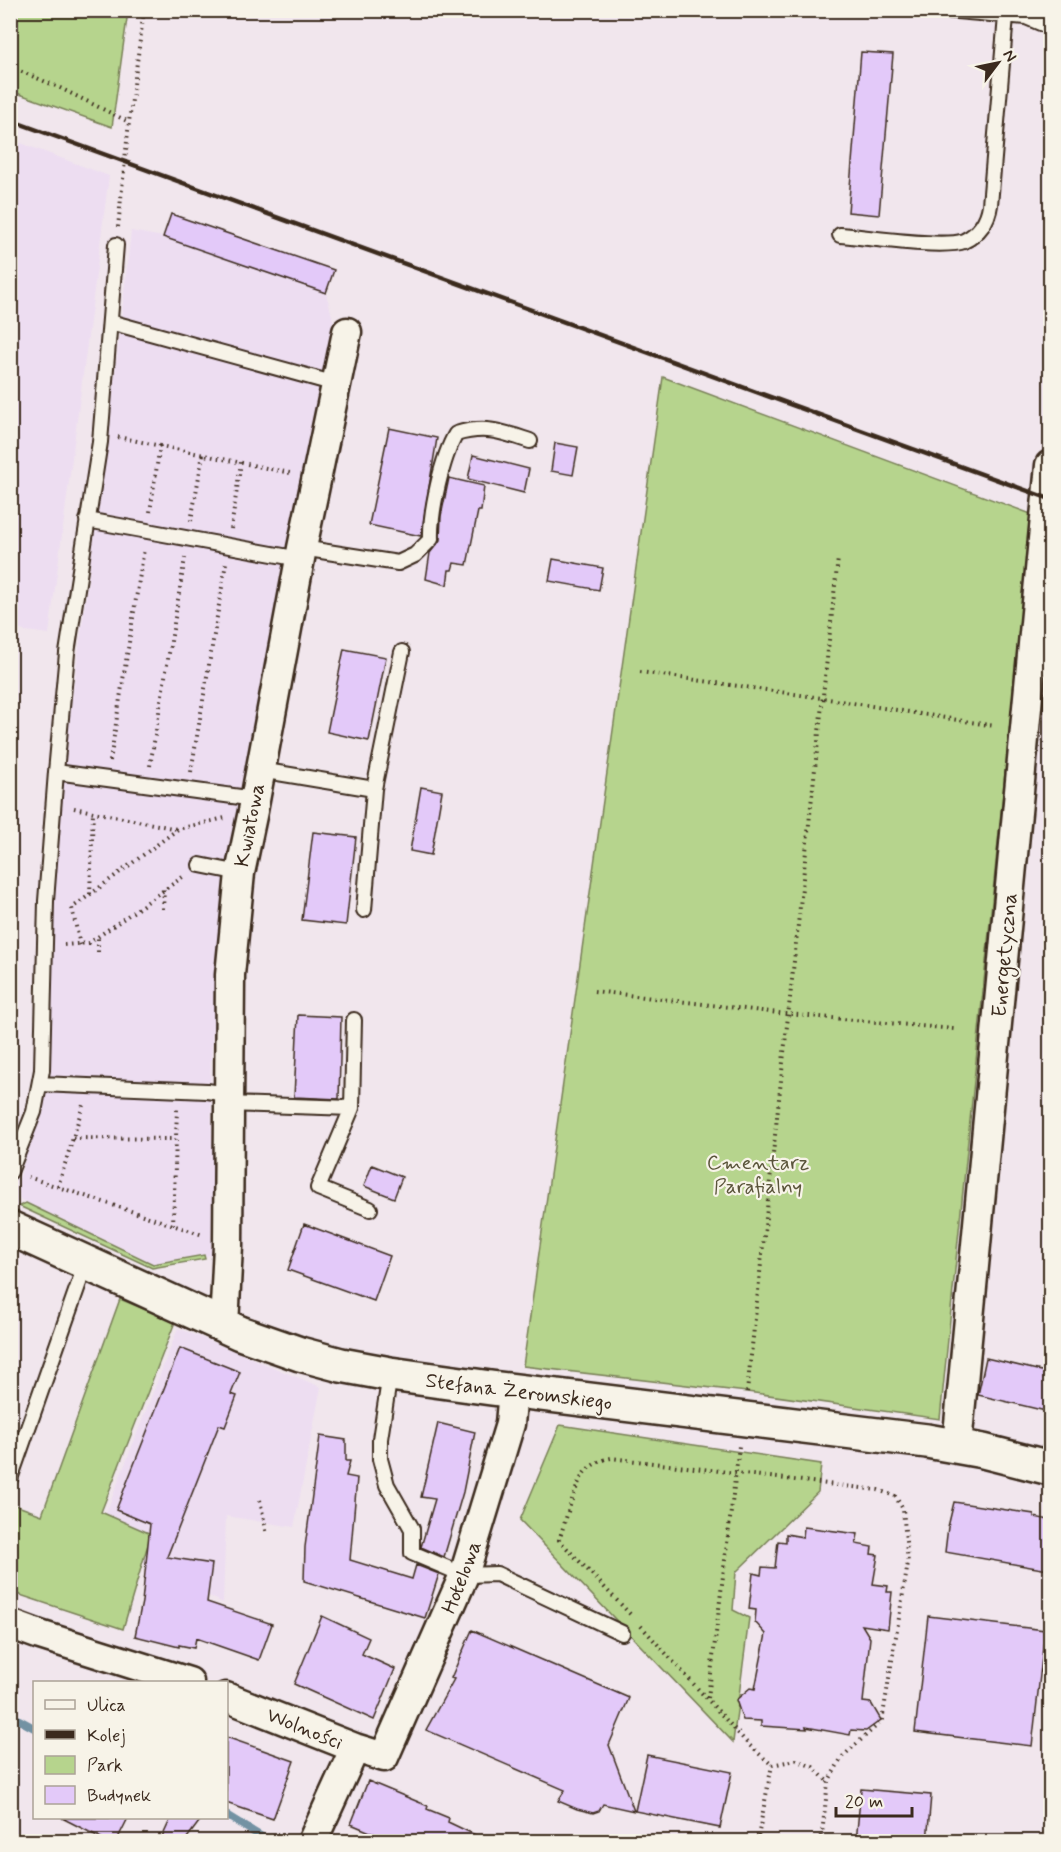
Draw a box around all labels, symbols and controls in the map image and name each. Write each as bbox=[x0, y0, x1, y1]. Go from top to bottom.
north arrow bbox=[968, 33, 1028, 93]
text: N bbox=[998, 46, 1021, 66]
street label: Kwiatowa bbox=[228, 781, 272, 870]
street label: Energetyczna bbox=[986, 892, 1025, 1019]
park label: Cmentarz Parafialny bbox=[707, 1149, 810, 1201]
street label: Stefana Żeromskiego bbox=[424, 1367, 614, 1417]
street label: Hotelowa bbox=[435, 1537, 489, 1618]
legend bbox=[33, 1681, 228, 1819]
text: Ulica bbox=[87, 1694, 126, 1718]
street label: Wolności bbox=[262, 1701, 347, 1757]
text: Kolej bbox=[87, 1724, 125, 1748]
text: Park bbox=[87, 1754, 123, 1778]
scale bar bbox=[836, 1780, 912, 1818]
text: Budynek bbox=[87, 1784, 151, 1808]
text: 20 m bbox=[845, 1790, 883, 1814]

